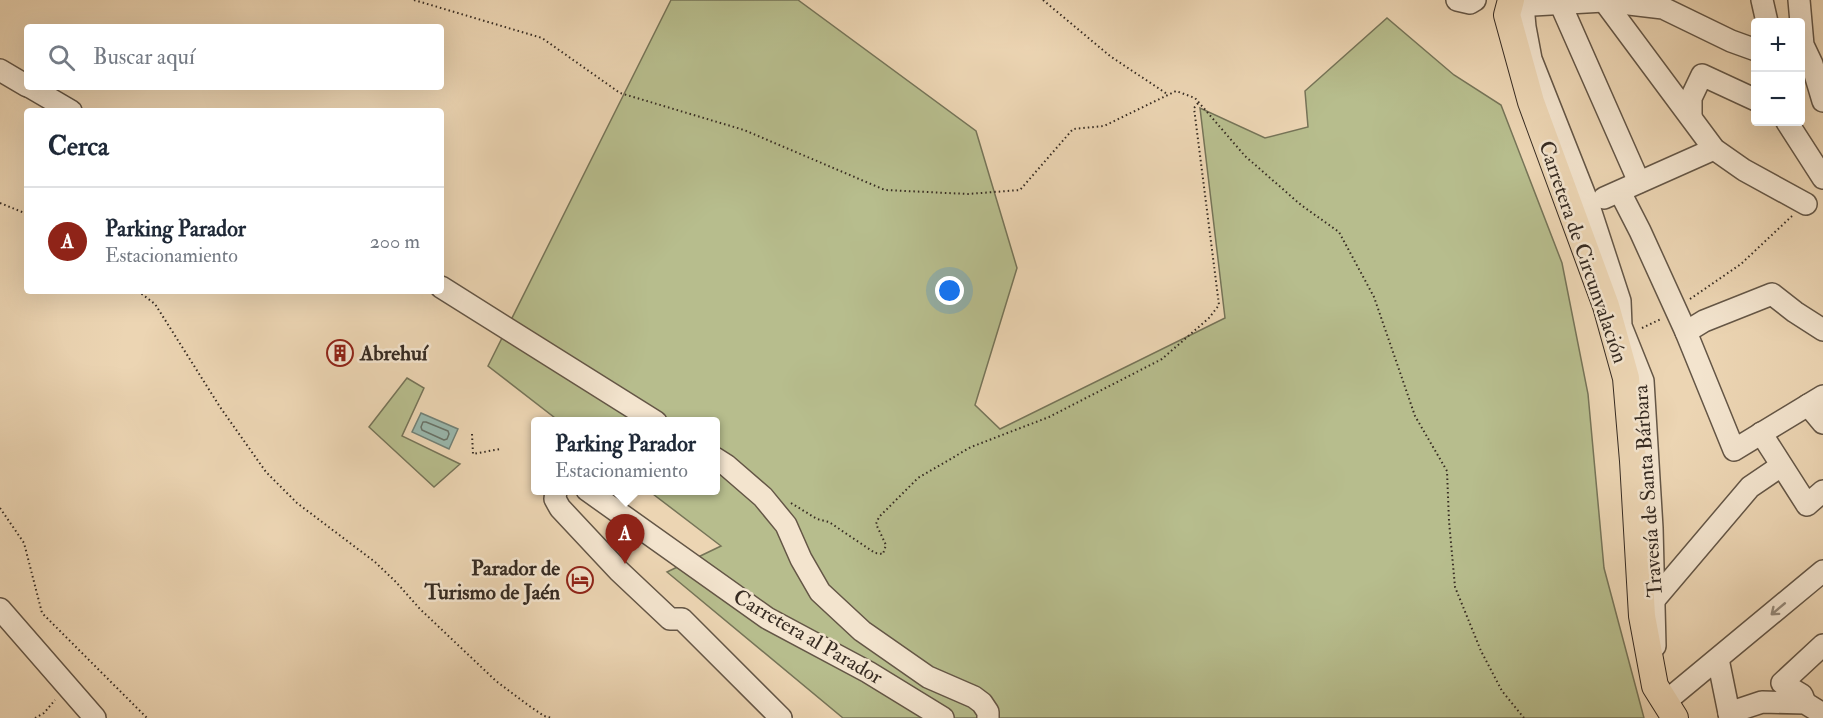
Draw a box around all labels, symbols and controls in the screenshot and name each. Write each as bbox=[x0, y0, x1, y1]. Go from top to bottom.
map controls bbox=[1751, 18, 1805, 126]
button: + bbox=[1751, 18, 1805, 72]
search box bbox=[24, 24, 444, 90]
icon: search bbox=[45, 41, 78, 74]
text: Buscar aquí bbox=[93, 43, 195, 71]
button: − bbox=[1751, 72, 1805, 126]
text: Cerca bbox=[48, 131, 109, 163]
street label: Carretera de Circunvalación bbox=[1532, 137, 1634, 367]
text: Parking Parador bbox=[105, 215, 246, 243]
text: A bbox=[61, 229, 74, 254]
text: 200 m bbox=[370, 229, 420, 254]
text: Estacionamiento bbox=[105, 243, 238, 268]
your location bbox=[935, 276, 964, 305]
building icon: Abrehuí bbox=[325, 338, 355, 368]
place label: Abrehuí bbox=[359, 340, 430, 367]
street label: Travesía de Santa Bárbara bbox=[1627, 383, 1669, 598]
popup bbox=[531, 417, 720, 495]
text: Parking Parador bbox=[555, 430, 696, 458]
text: Estacionamiento bbox=[555, 458, 688, 483]
pin: A bbox=[606, 514, 644, 564]
place label: Parador de Turismo de Jaén bbox=[424, 555, 560, 606]
hotel icon: Parador de Turismo de Jaén bbox=[565, 565, 595, 595]
street label: Carretera al Parador bbox=[728, 583, 888, 691]
one-way arrow bbox=[1770, 602, 1786, 615]

